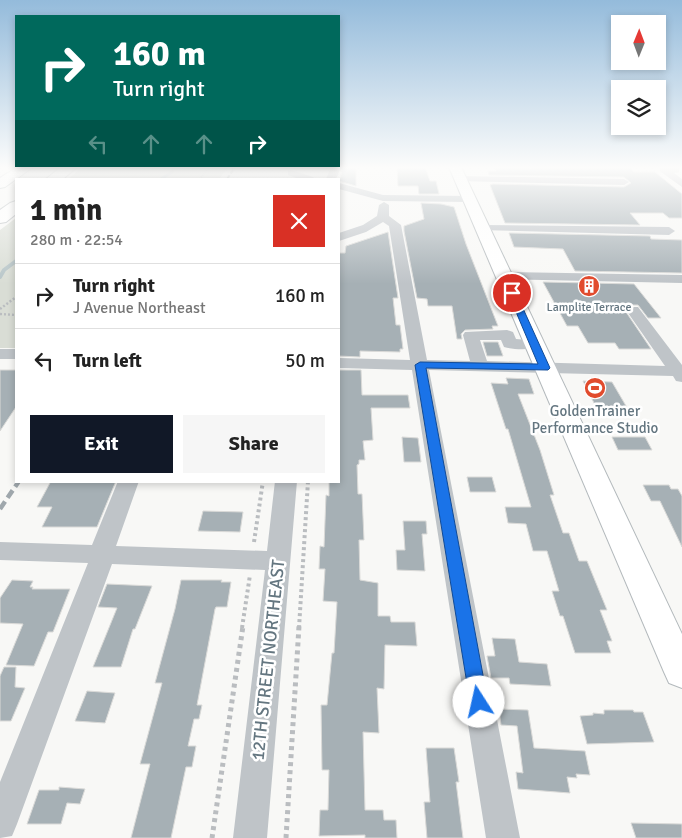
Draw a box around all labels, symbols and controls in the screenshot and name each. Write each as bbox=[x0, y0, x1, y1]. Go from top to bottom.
north arrow bbox=[611, 15, 666, 70]
map controls bbox=[611, 15, 666, 135]
text: 160 m bbox=[113, 32, 206, 75]
icon: right bbox=[30, 35, 95, 100]
text: Turn right bbox=[113, 75, 205, 102]
button: layers bbox=[611, 80, 666, 135]
icon: left bbox=[84, 130, 112, 158]
icon: ahead bbox=[137, 130, 165, 158]
icon: ahead bbox=[190, 130, 218, 158]
icon: right bbox=[243, 130, 271, 158]
text: 1 min bbox=[30, 192, 102, 229]
button: close bbox=[273, 195, 325, 247]
text: 280 m · 22:54 bbox=[30, 230, 123, 250]
pin bbox=[491, 272, 533, 314]
text: Turn right bbox=[73, 274, 155, 298]
building icon: Lamplite Terrace bbox=[577, 274, 601, 298]
icon: arrive bbox=[498, 279, 526, 307]
icon: right bbox=[30, 282, 58, 310]
text: 160 m bbox=[275, 284, 325, 308]
text: J Avenue Northeast bbox=[73, 298, 206, 318]
place label: Lamplite Terrace bbox=[547, 300, 631, 315]
icon: left bbox=[30, 347, 58, 375]
text: Turn left bbox=[73, 349, 142, 373]
text: 50 m bbox=[285, 349, 325, 373]
sports icon: GoldenTrainer Performance Studio bbox=[583, 376, 607, 400]
place label: GoldenTrainer Performance Studio bbox=[532, 402, 659, 437]
button: Exit bbox=[30, 415, 173, 473]
button: Share bbox=[183, 415, 325, 473]
street label: 12TH STREET NORTHEAST bbox=[247, 558, 290, 762]
position arrow bbox=[452, 675, 504, 727]

